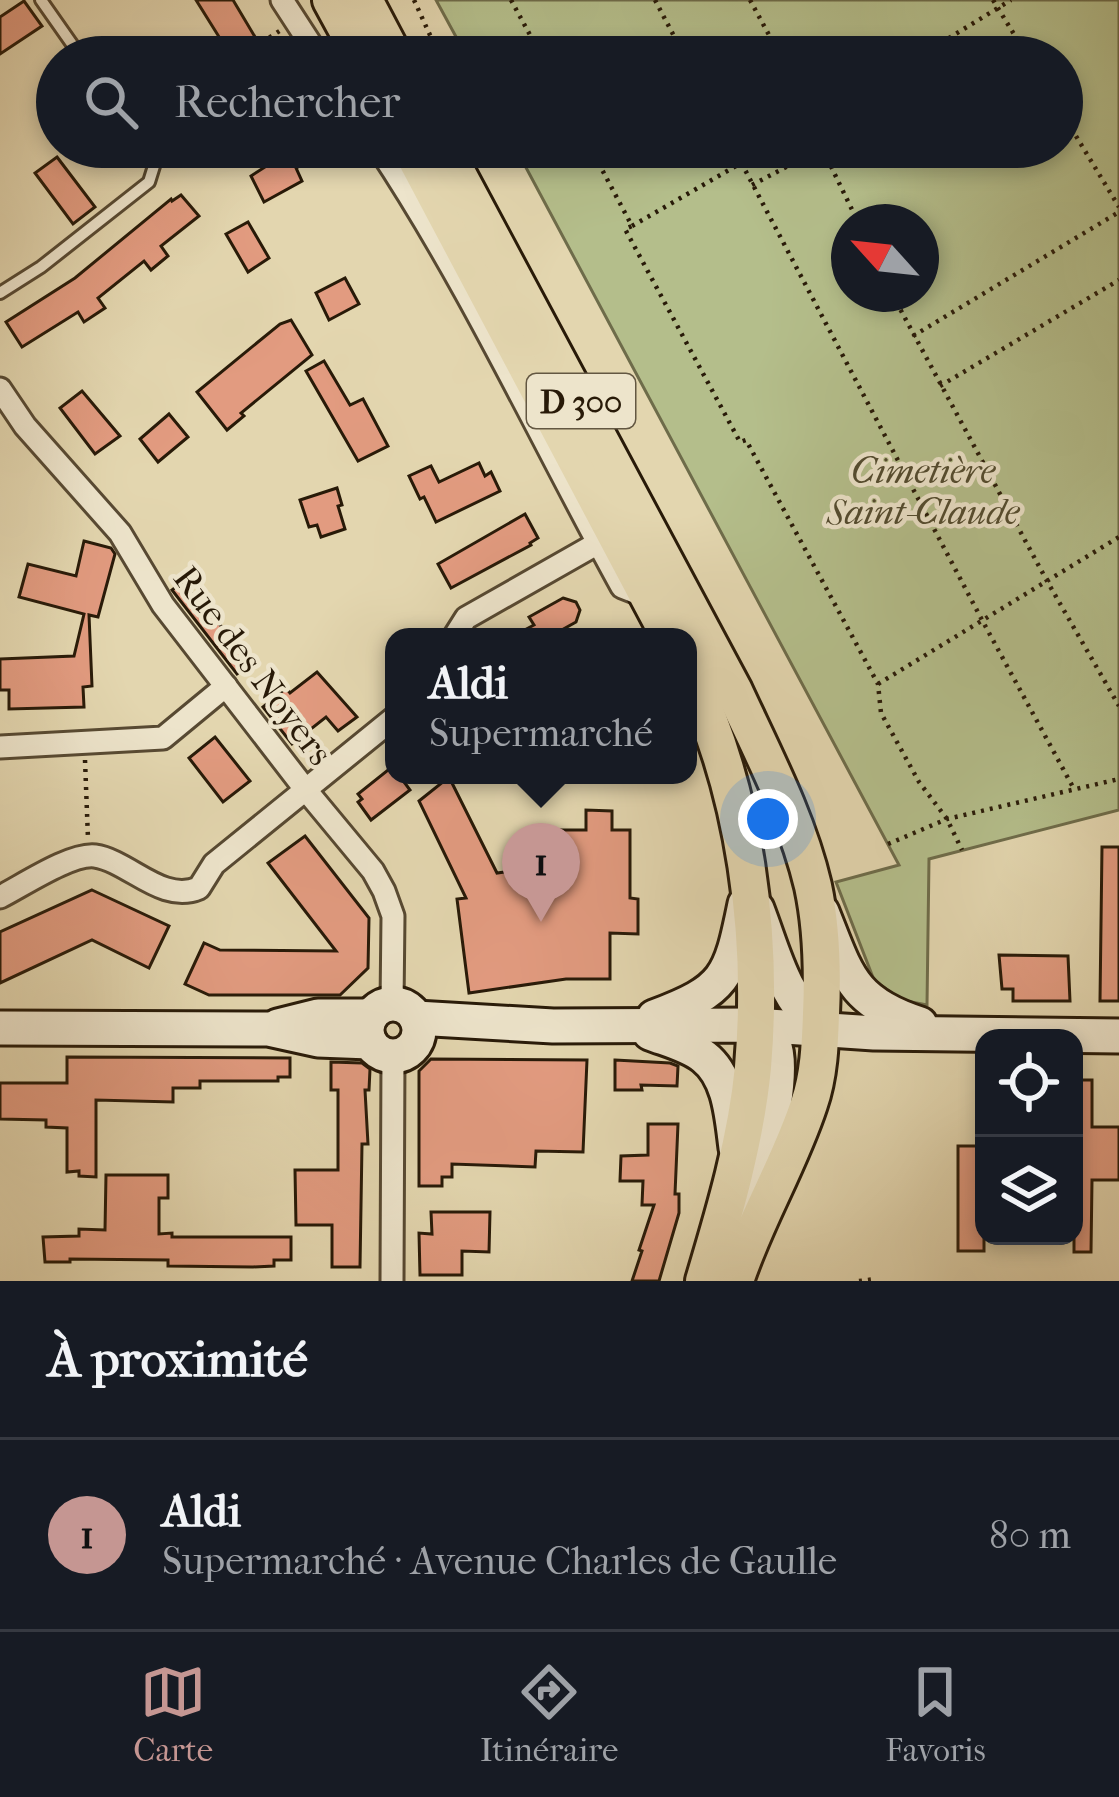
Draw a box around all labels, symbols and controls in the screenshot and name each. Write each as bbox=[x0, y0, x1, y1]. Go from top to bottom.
search box bbox=[36, 36, 1083, 168]
icon: search bbox=[78, 69, 144, 135]
text: Rechercher bbox=[174, 76, 400, 129]
north arrow bbox=[831, 204, 939, 312]
road number: D 300 bbox=[527, 374, 635, 428]
park label: Cimetière Saint-Claude bbox=[826, 450, 1021, 533]
street label: Rue des Noyers bbox=[165, 558, 342, 773]
popup bbox=[385, 628, 697, 784]
text: Aldi bbox=[429, 657, 508, 710]
text: Supermarché bbox=[429, 710, 653, 756]
your location bbox=[738, 789, 798, 849]
pin: 1 bbox=[502, 823, 580, 922]
map controls bbox=[975, 1029, 1083, 1245]
button: locate bbox=[975, 1029, 1083, 1137]
button: layers bbox=[975, 1137, 1083, 1245]
text: À proximité bbox=[48, 1329, 308, 1389]
text: Aldi bbox=[162, 1485, 241, 1538]
text: 1 bbox=[80, 1512, 94, 1558]
text: 80 m bbox=[989, 1512, 1071, 1558]
text: Supermarché · Avenue Charles de Gaulle bbox=[162, 1538, 837, 1584]
tab: Carte bbox=[133, 1659, 213, 1770]
tab: Itinéraire bbox=[480, 1659, 618, 1770]
tab: Favoris bbox=[885, 1659, 986, 1770]

